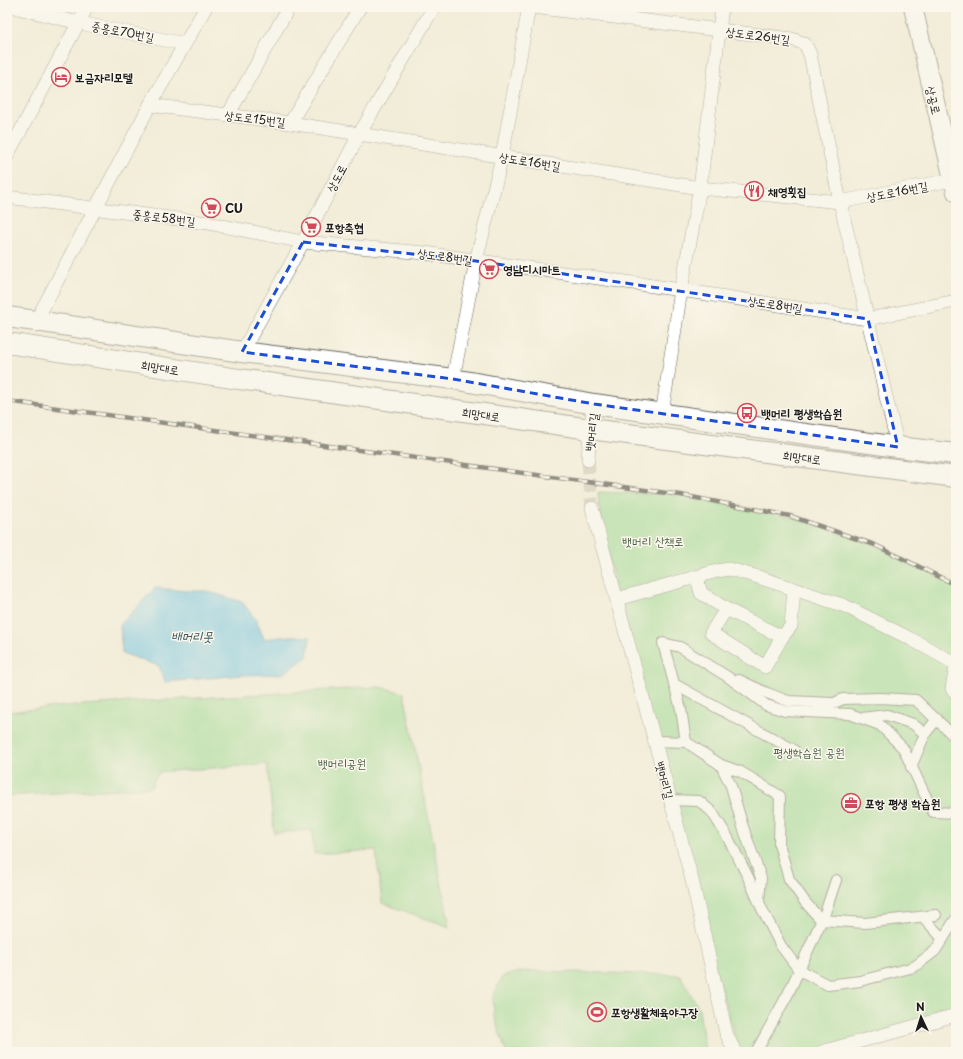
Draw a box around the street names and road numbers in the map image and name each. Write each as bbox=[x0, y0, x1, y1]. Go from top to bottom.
street label: 중흥로70번길 bbox=[90, 16, 156, 46]
street label: 상도로26번길 bbox=[725, 22, 792, 48]
street label: 상공로 bbox=[922, 84, 946, 116]
street label: 상도로15번길 bbox=[223, 105, 287, 131]
street label: 상도로16번길 bbox=[498, 147, 562, 175]
street label: 상도로 bbox=[321, 161, 351, 195]
street label: 상도로16번길 bbox=[865, 176, 930, 206]
street label: 중흥로58번길 bbox=[131, 204, 197, 230]
street label: 상도로8번길 bbox=[416, 243, 474, 269]
street label: 상도로8번길 bbox=[746, 291, 804, 317]
street label: 희망대로 bbox=[140, 355, 180, 379]
street label: 희망대로 bbox=[461, 402, 501, 426]
street label: 뱃머리길 bbox=[580, 411, 602, 452]
street label: 희망대로 bbox=[782, 446, 822, 468]
street label: 뱃머리길 bbox=[651, 759, 679, 801]

